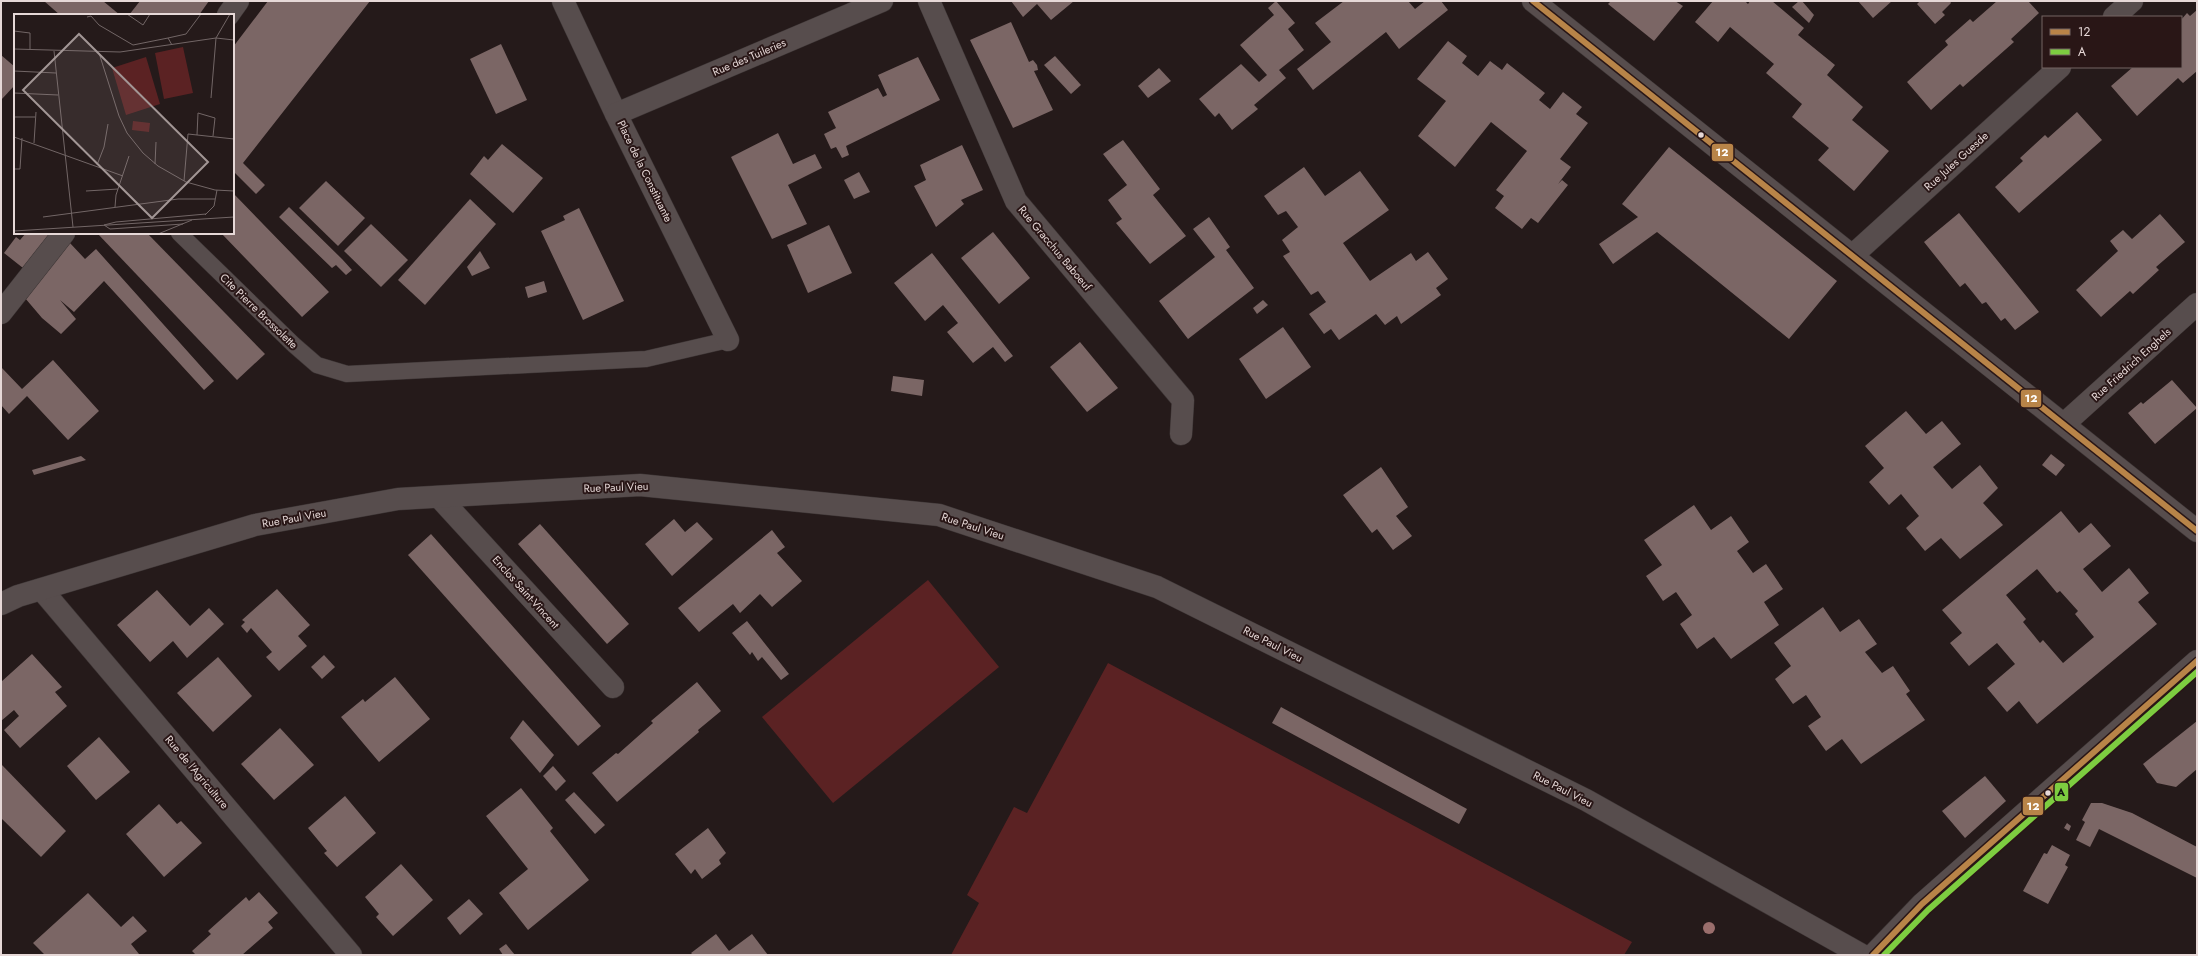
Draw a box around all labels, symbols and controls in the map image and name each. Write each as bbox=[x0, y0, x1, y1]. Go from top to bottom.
inset map bbox=[14, 14, 234, 234]
legend bbox=[2042, 16, 2182, 68]
text: 12 bbox=[2078, 23, 2090, 41]
street label: Rue des Tuileries bbox=[710, 34, 789, 80]
text: A bbox=[2078, 43, 2086, 61]
street label: Place de la Constituante bbox=[613, 117, 677, 225]
street label: Rue Jules Guesde bbox=[1920, 128, 1992, 194]
unlabelled marker bbox=[1696, 130, 1706, 140]
line badge: 12 bbox=[1711, 143, 1734, 162]
text: 12 bbox=[1716, 144, 1728, 160]
street label: Rue Gracchus Baboeuf bbox=[1015, 202, 1096, 295]
street label: Cite Pierre Brossolette bbox=[217, 270, 302, 353]
street label: Rue Friedrich Enghels bbox=[2088, 323, 2175, 404]
line badge: 12 bbox=[2020, 389, 2042, 408]
text: 12 bbox=[2025, 390, 2037, 406]
street label: Rue Paul Vieu bbox=[583, 478, 649, 496]
street label: Rue Paul Vieu bbox=[261, 504, 327, 532]
street label: Rue Paul Vieu bbox=[940, 508, 1006, 544]
street label: Enclos Saint-Vincent bbox=[489, 552, 563, 632]
street label: Rue Paul Vieu bbox=[1240, 622, 1306, 666]
street label: Rue de l'Agriculture bbox=[161, 732, 233, 812]
street label: Rue Paul Vieu bbox=[1530, 767, 1596, 811]
line badge: A bbox=[2054, 782, 2069, 802]
text: A bbox=[2056, 784, 2066, 800]
unlabelled marker bbox=[2043, 788, 2053, 798]
line badge: 12 bbox=[2022, 796, 2044, 816]
text: 12 bbox=[2027, 798, 2039, 814]

